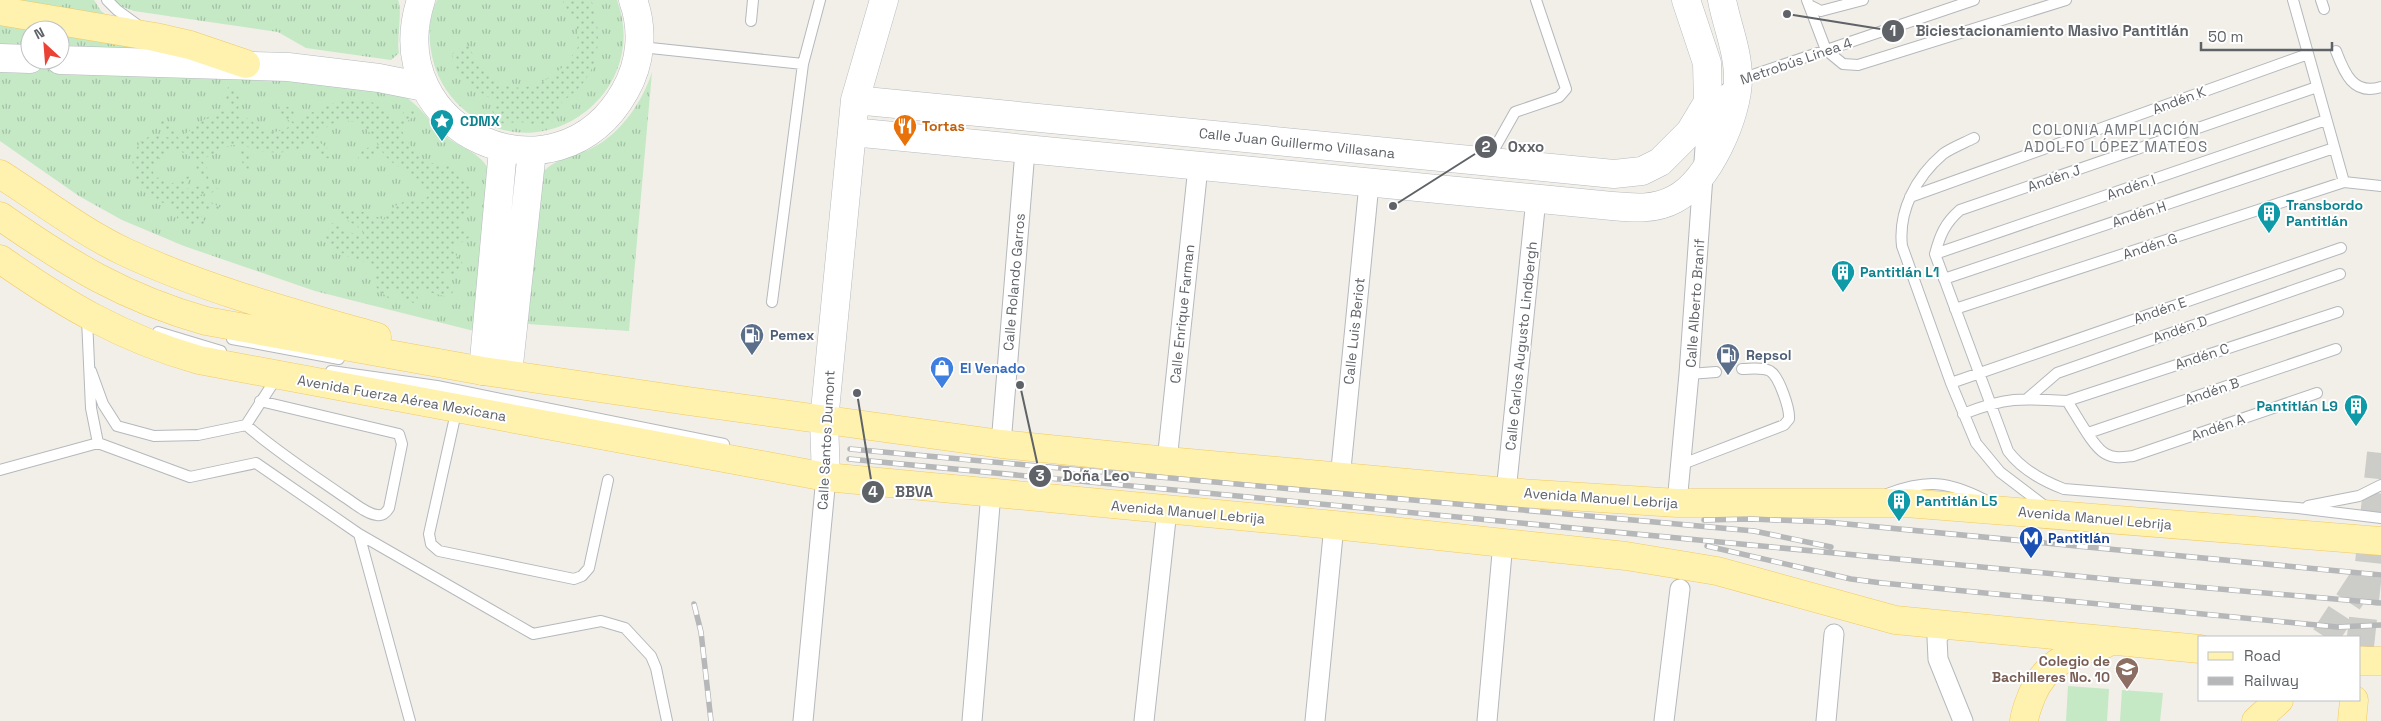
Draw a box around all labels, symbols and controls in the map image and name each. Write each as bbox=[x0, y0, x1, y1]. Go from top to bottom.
callout: Biciestacionamiento Masivo Pantitlán bbox=[1880, 16, 2198, 46]
north arrow bbox=[20, 20, 70, 70]
scale bar bbox=[2201, 20, 2332, 52]
text: 1 bbox=[1890, 21, 1896, 40]
text: Biciestacionamiento Masivo Pantitlán bbox=[1915, 21, 2189, 40]
text: N bbox=[31, 23, 47, 43]
text: 50 m bbox=[2208, 27, 2243, 46]
street label: Metrobús Línea 4 bbox=[1738, 33, 1855, 89]
street label: Andén K bbox=[2150, 82, 2209, 118]
place icon: CDMX bbox=[429, 108, 455, 142]
place label: CDMX bbox=[460, 112, 500, 130]
restaurant icon: Tortas bbox=[892, 113, 918, 147]
place label: Tortas bbox=[922, 117, 965, 135]
district label: COLONIA AMPLIACIÓN ADOLFO LÓPEZ MATEOS bbox=[2024, 120, 2208, 156]
street label: Calle Juan Guillermo Villasana bbox=[1198, 124, 1396, 162]
callout: Oxxo bbox=[1473, 132, 1555, 162]
text: 2 bbox=[1482, 137, 1491, 156]
text: Oxxo bbox=[1508, 137, 1544, 156]
street label: Andén J bbox=[2025, 161, 2083, 195]
street label: Andén I bbox=[2104, 170, 2158, 204]
place label: Transbordo Pantitlán bbox=[2286, 196, 2363, 230]
street label: Andén H bbox=[2110, 197, 2168, 231]
building icon: Transbordo Pantitlán bbox=[2256, 200, 2282, 234]
street label: Calle Rolando Garros bbox=[999, 212, 1029, 352]
street label: Andén G bbox=[2121, 229, 2179, 263]
street label: Calle Alberto Branif bbox=[1682, 238, 1708, 368]
street label: Calle Carlos Augusto Lindbergh bbox=[1501, 241, 1541, 451]
street label: Calle Enrique Farman bbox=[1166, 243, 1198, 385]
building icon: Pantitlán L1 bbox=[1830, 259, 1856, 293]
place label: Pantitlán L1 bbox=[1860, 263, 1939, 281]
street label: Calle Luis Beriot bbox=[1339, 277, 1369, 385]
street label: Andén E bbox=[2131, 293, 2189, 327]
street label: Andén D bbox=[2151, 311, 2209, 347]
fuel station icon: Pemex bbox=[739, 322, 765, 356]
place label: Pemex bbox=[770, 326, 814, 344]
street label: Andén C bbox=[2173, 339, 2231, 373]
fuel station icon: Repsol bbox=[1715, 342, 1741, 376]
place label: Repsol bbox=[1746, 346, 1792, 364]
shop icon: El Venado bbox=[929, 355, 955, 389]
place label: El Venado bbox=[960, 359, 1025, 377]
street label: Calle Santos Dumont bbox=[813, 370, 839, 510]
street label: Avenida Fuerza Aérea Mexicana bbox=[296, 371, 508, 425]
street label: Andén B bbox=[2183, 373, 2241, 409]
building icon: Pantitlán L9 bbox=[2343, 393, 2369, 427]
place label: Pantitlán L9 bbox=[2256, 397, 2338, 415]
street label: Andén A bbox=[2189, 409, 2247, 445]
callout: Doña Leo bbox=[1028, 461, 1140, 491]
text: 3 bbox=[1035, 466, 1045, 485]
text: Doña Leo bbox=[1063, 466, 1129, 485]
callout: BBVA bbox=[860, 477, 943, 507]
text: 4 bbox=[868, 482, 878, 501]
text: BBVA bbox=[895, 482, 933, 501]
street label: Avenida Manuel Lebrija bbox=[1523, 484, 1679, 512]
building icon: Pantitlán L5 bbox=[1886, 488, 1912, 522]
place label: Pantitlán L5 bbox=[1916, 492, 1997, 510]
street label: Avenida Manuel Lebrija bbox=[1110, 496, 1266, 528]
street label: Avenida Manuel Lebrija bbox=[2017, 502, 2173, 534]
metro station icon: Pantitlán bbox=[2018, 525, 2044, 559]
place label: Pantitlán bbox=[2048, 529, 2110, 547]
legend bbox=[2198, 636, 2361, 701]
text: Road bbox=[2244, 646, 2281, 665]
place label: Colegio de Bachilleres No. 10 bbox=[1992, 652, 2110, 686]
school or university icon: Colegio de Bachilleres No. 10 bbox=[2114, 656, 2140, 690]
text: Railway bbox=[2244, 671, 2299, 690]

